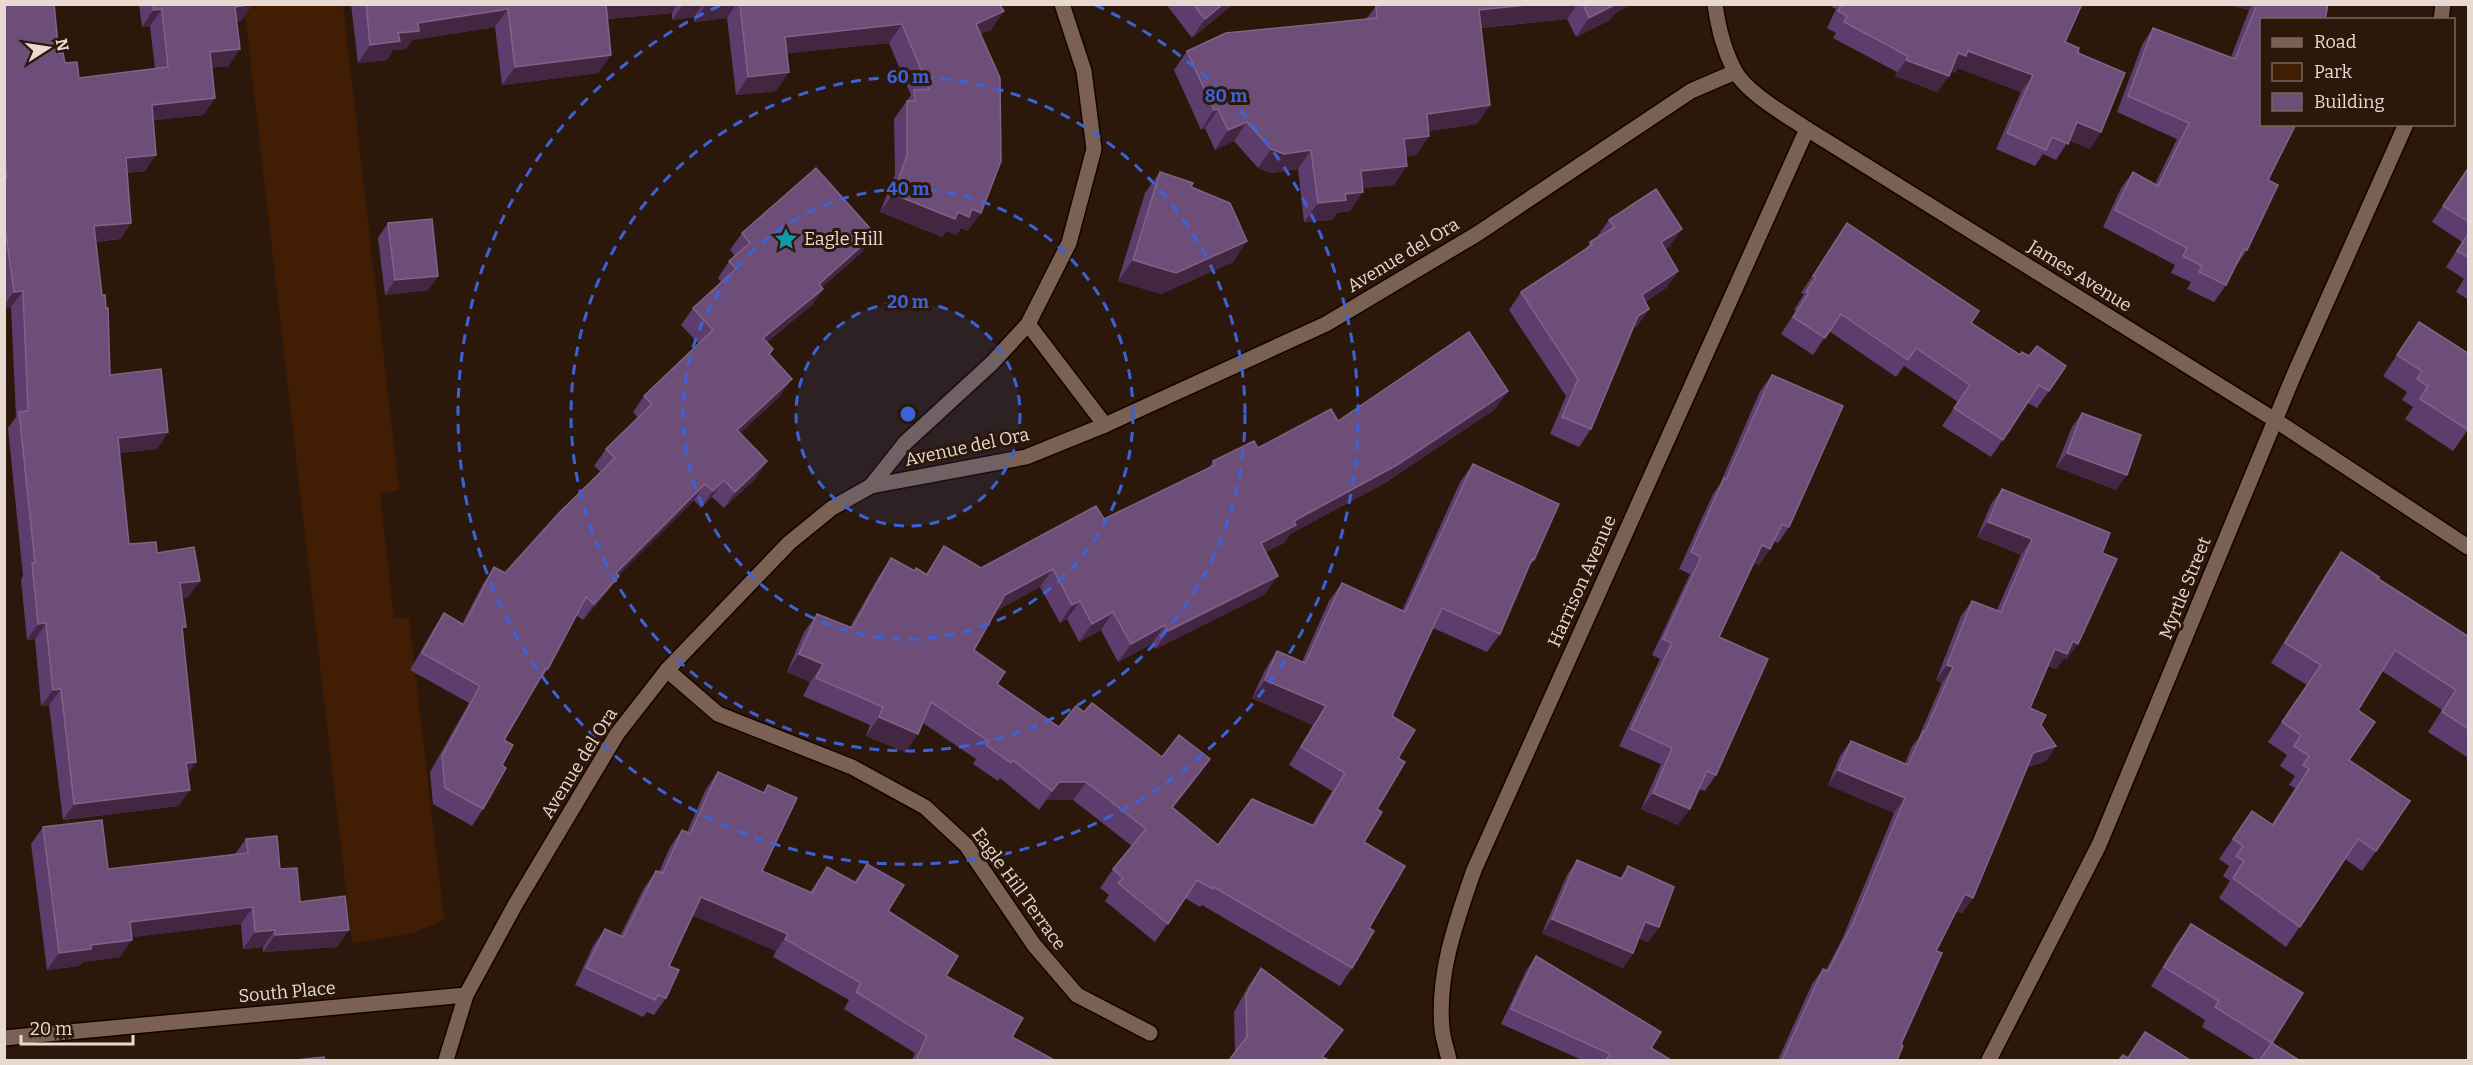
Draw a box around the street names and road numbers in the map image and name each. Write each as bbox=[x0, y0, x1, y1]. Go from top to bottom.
street label: Avenue del Ora bbox=[1343, 213, 1463, 297]
street label: James Avenue bbox=[2023, 235, 2136, 317]
street label: Avenue del Ora bbox=[903, 423, 1031, 471]
street label: Harrison Avenue bbox=[1543, 512, 1621, 650]
street label: Myrtle Street bbox=[2154, 533, 2216, 643]
street label: Avenue del Ora bbox=[536, 703, 622, 822]
street label: Eagle Hill Terrace bbox=[967, 823, 1071, 955]
street label: South Place bbox=[238, 977, 336, 1007]

